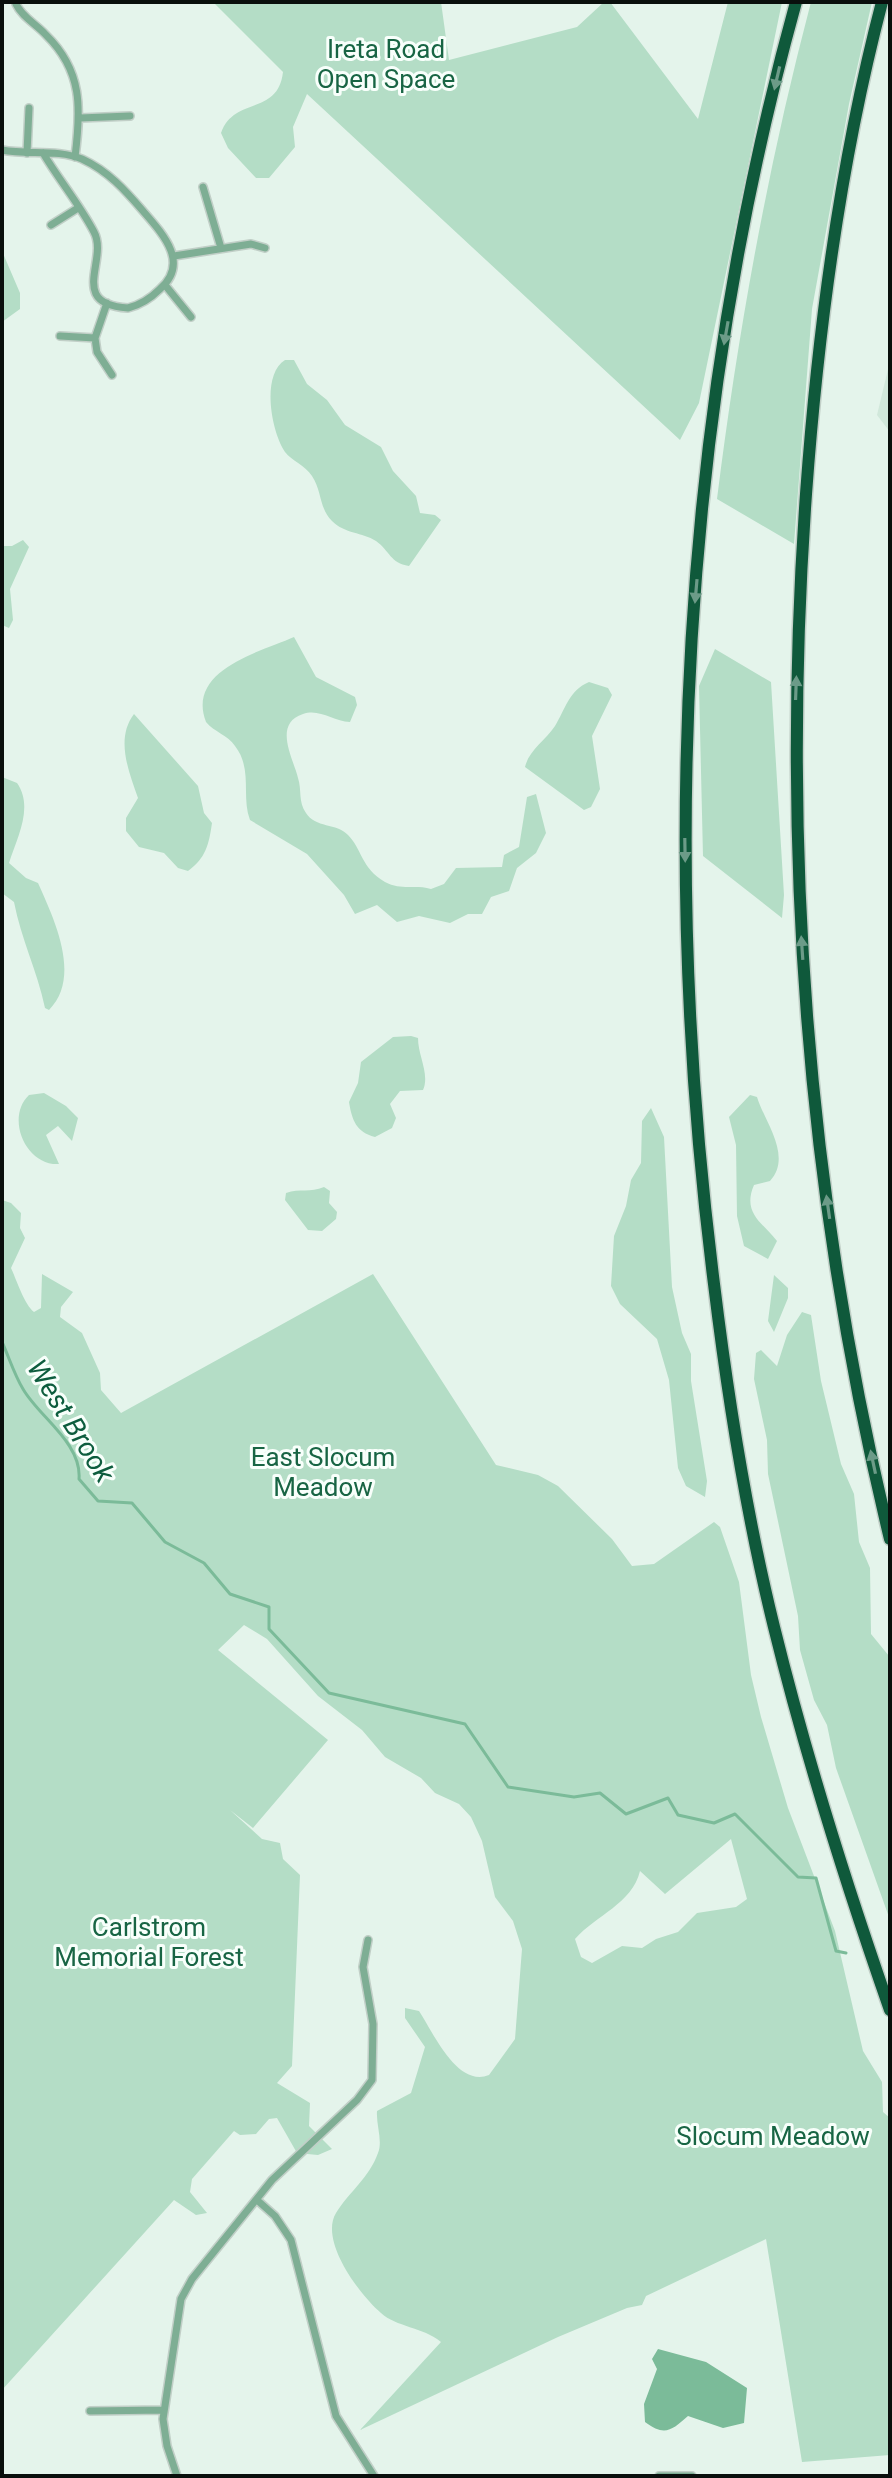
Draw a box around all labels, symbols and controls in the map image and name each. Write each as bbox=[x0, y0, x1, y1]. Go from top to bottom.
park label: Ireta Road Open Space bbox=[317, 34, 455, 94]
one-way arrow bbox=[770, 65, 783, 90]
one-way arrow bbox=[720, 320, 732, 345]
one-way arrow bbox=[689, 579, 702, 604]
one-way arrow bbox=[790, 675, 803, 700]
one-way arrow bbox=[679, 838, 692, 863]
one-way arrow bbox=[795, 935, 808, 960]
one-way arrow bbox=[821, 1194, 834, 1219]
water label: West Brook bbox=[20, 1354, 122, 1489]
park label: East Slocum Meadow bbox=[251, 1442, 395, 1502]
one-way arrow bbox=[866, 1450, 879, 1475]
park label: Carlstrom Memorial Forest bbox=[54, 1912, 244, 1972]
park label: Slocum Meadow bbox=[676, 2121, 870, 2151]

